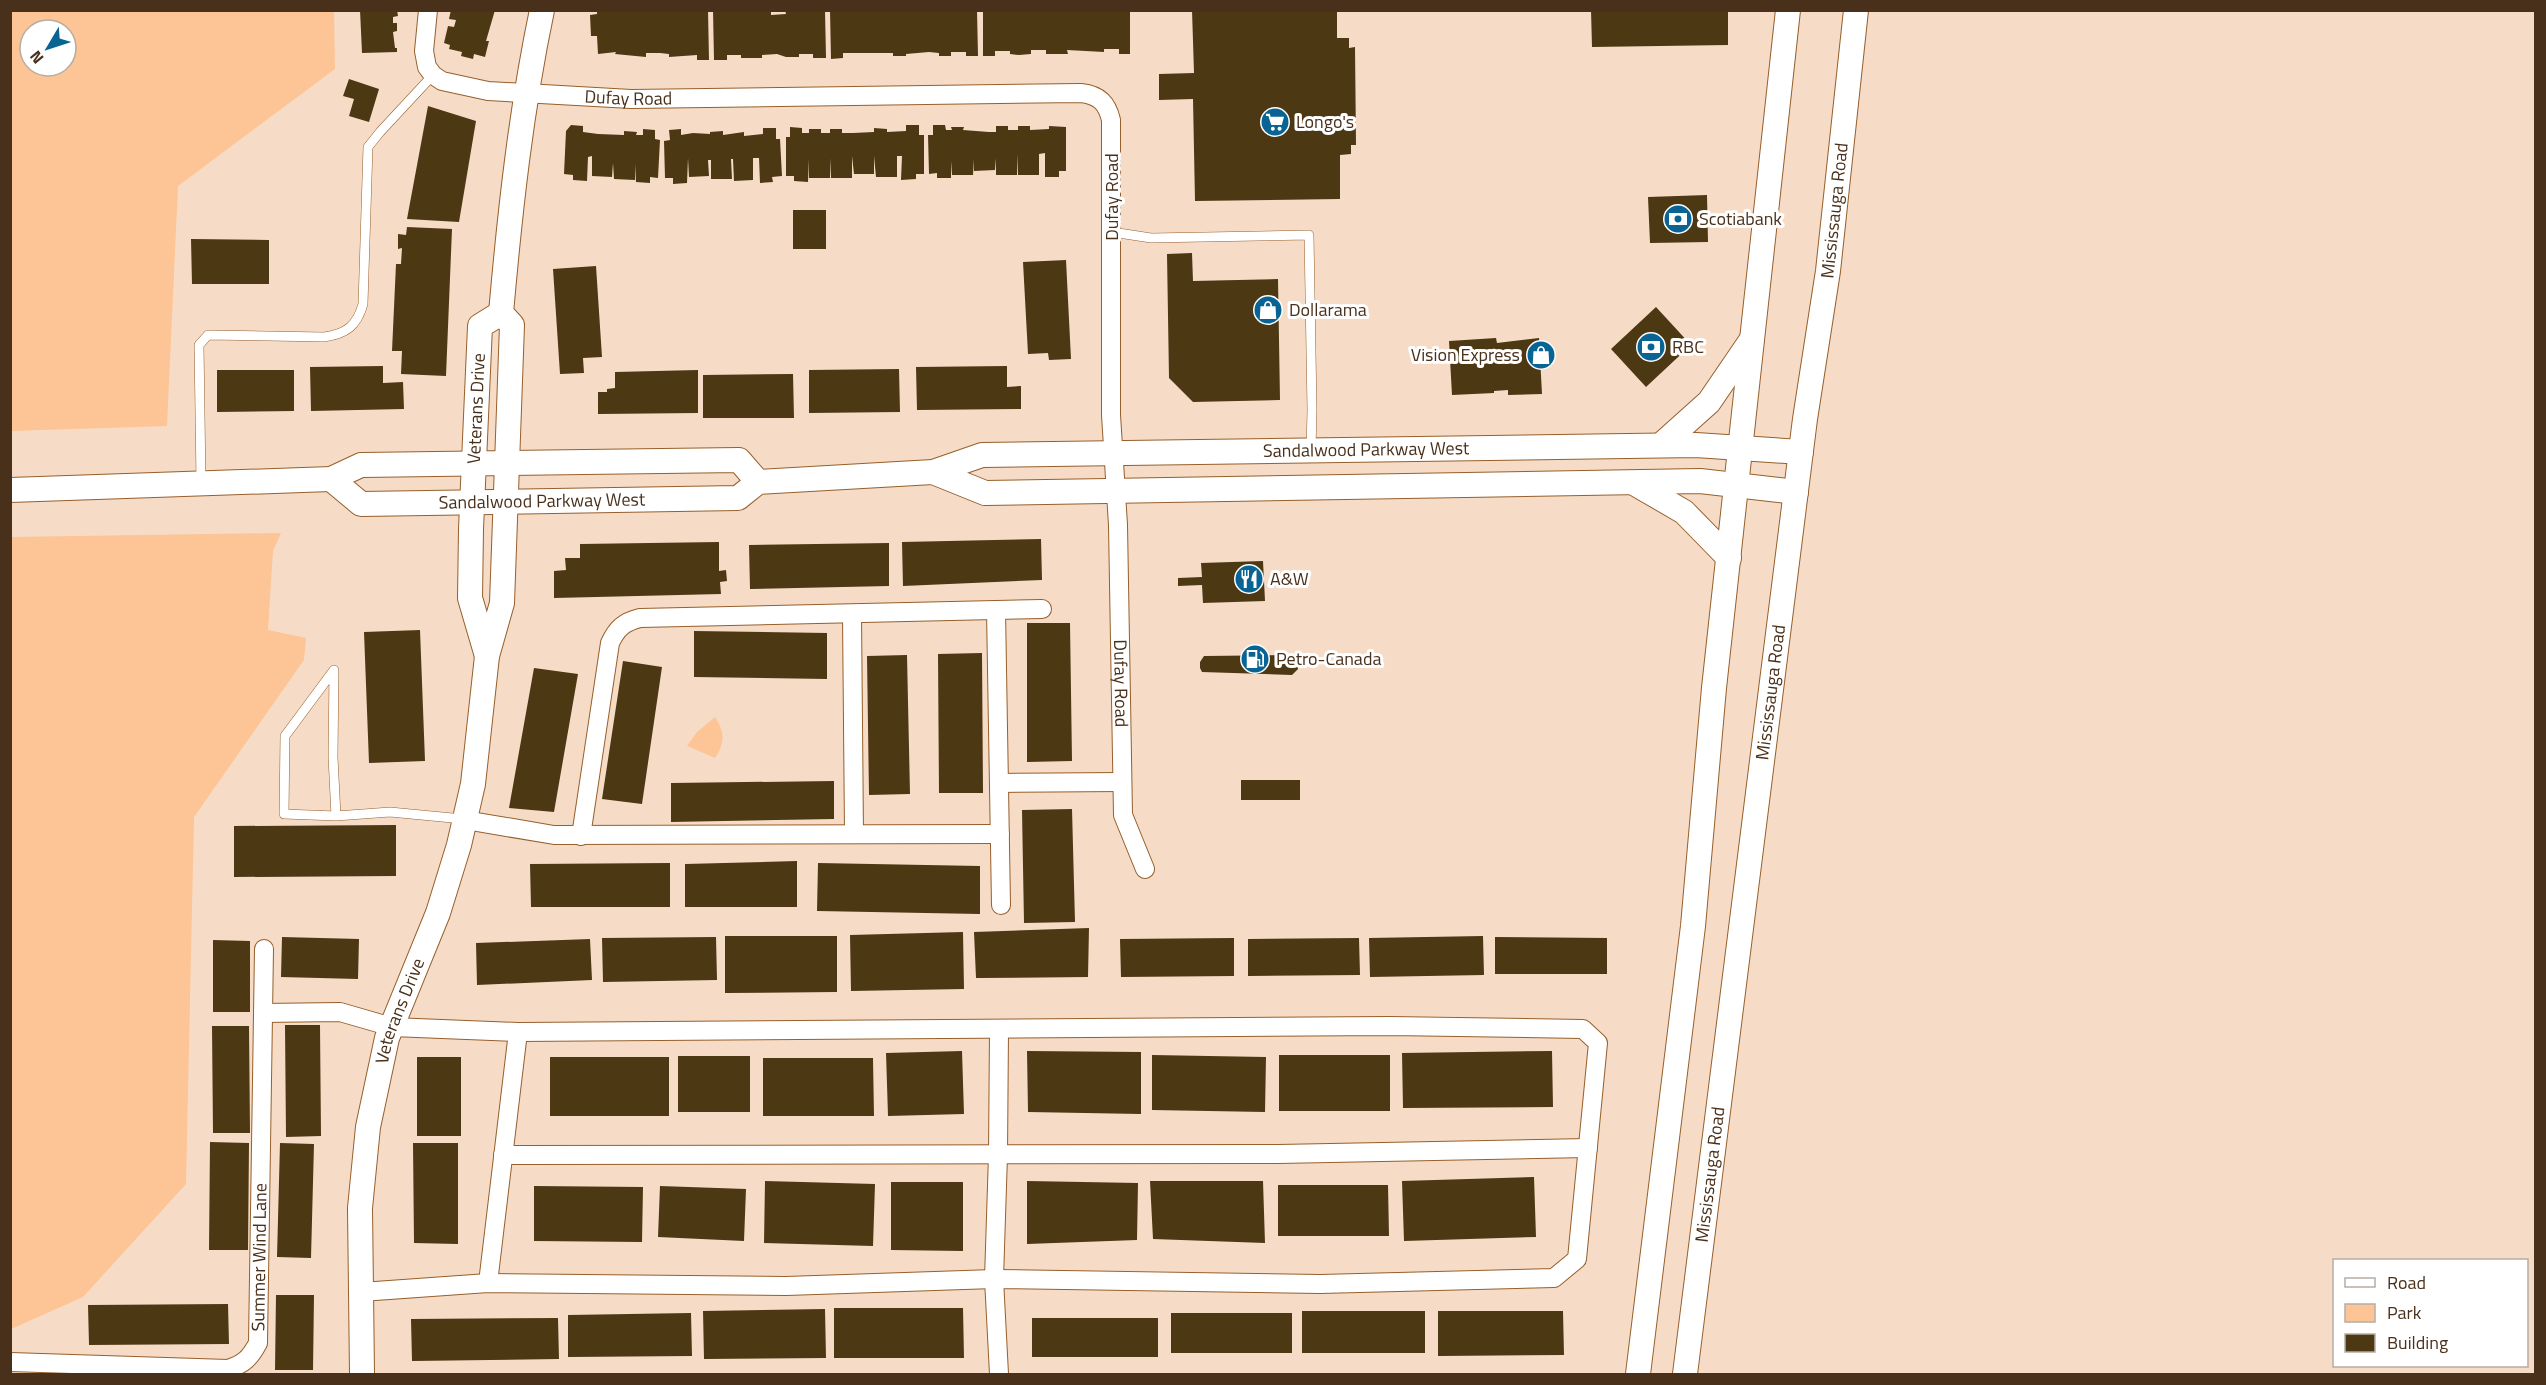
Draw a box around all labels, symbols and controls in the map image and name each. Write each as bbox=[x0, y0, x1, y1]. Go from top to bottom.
north arrow bbox=[18, 18, 78, 78]
text: N bbox=[24, 46, 49, 69]
street label: Dufay Road bbox=[584, 82, 672, 112]
supermarket icon: Longo's bbox=[1259, 106, 1291, 138]
place label: Longo's bbox=[1296, 108, 1354, 135]
street label: Mississauga Road bbox=[1813, 141, 1855, 280]
street label: Dufay Road bbox=[1098, 153, 1125, 241]
bank icon: Scotiabank bbox=[1662, 203, 1694, 235]
place label: Scotiabank bbox=[1699, 205, 1782, 232]
shop icon: Dollarama bbox=[1252, 294, 1284, 326]
place label: Dollarama bbox=[1289, 296, 1367, 323]
bank icon: RBC bbox=[1635, 331, 1667, 363]
place label: RBC bbox=[1672, 333, 1704, 360]
shop icon: Vision Express bbox=[1525, 339, 1557, 371]
place label: Vision Express bbox=[1411, 341, 1520, 368]
street label: Veterans Drive bbox=[460, 352, 492, 465]
street label: Sandalwood Parkway West bbox=[1263, 434, 1470, 464]
street label: Sandalwood Parkway West bbox=[438, 485, 646, 516]
restaurant icon: A&W bbox=[1233, 563, 1265, 595]
place label: A&W bbox=[1270, 565, 1309, 592]
street label: Mississauga Road bbox=[1748, 623, 1792, 762]
street label: Dufay Road bbox=[1107, 639, 1135, 727]
fuel station icon: Petro-Canada bbox=[1239, 643, 1271, 675]
place label: Petro-Canada bbox=[1276, 645, 1381, 672]
street label: Veterans Drive bbox=[368, 954, 431, 1066]
street label: Mississauga Road bbox=[1688, 1105, 1731, 1244]
street label: Summer Wind Lane bbox=[244, 1183, 273, 1331]
legend bbox=[2333, 1259, 2528, 1367]
text: Road bbox=[2387, 1269, 2426, 1296]
text: Park bbox=[2387, 1299, 2422, 1326]
text: Building bbox=[2387, 1329, 2448, 1356]

